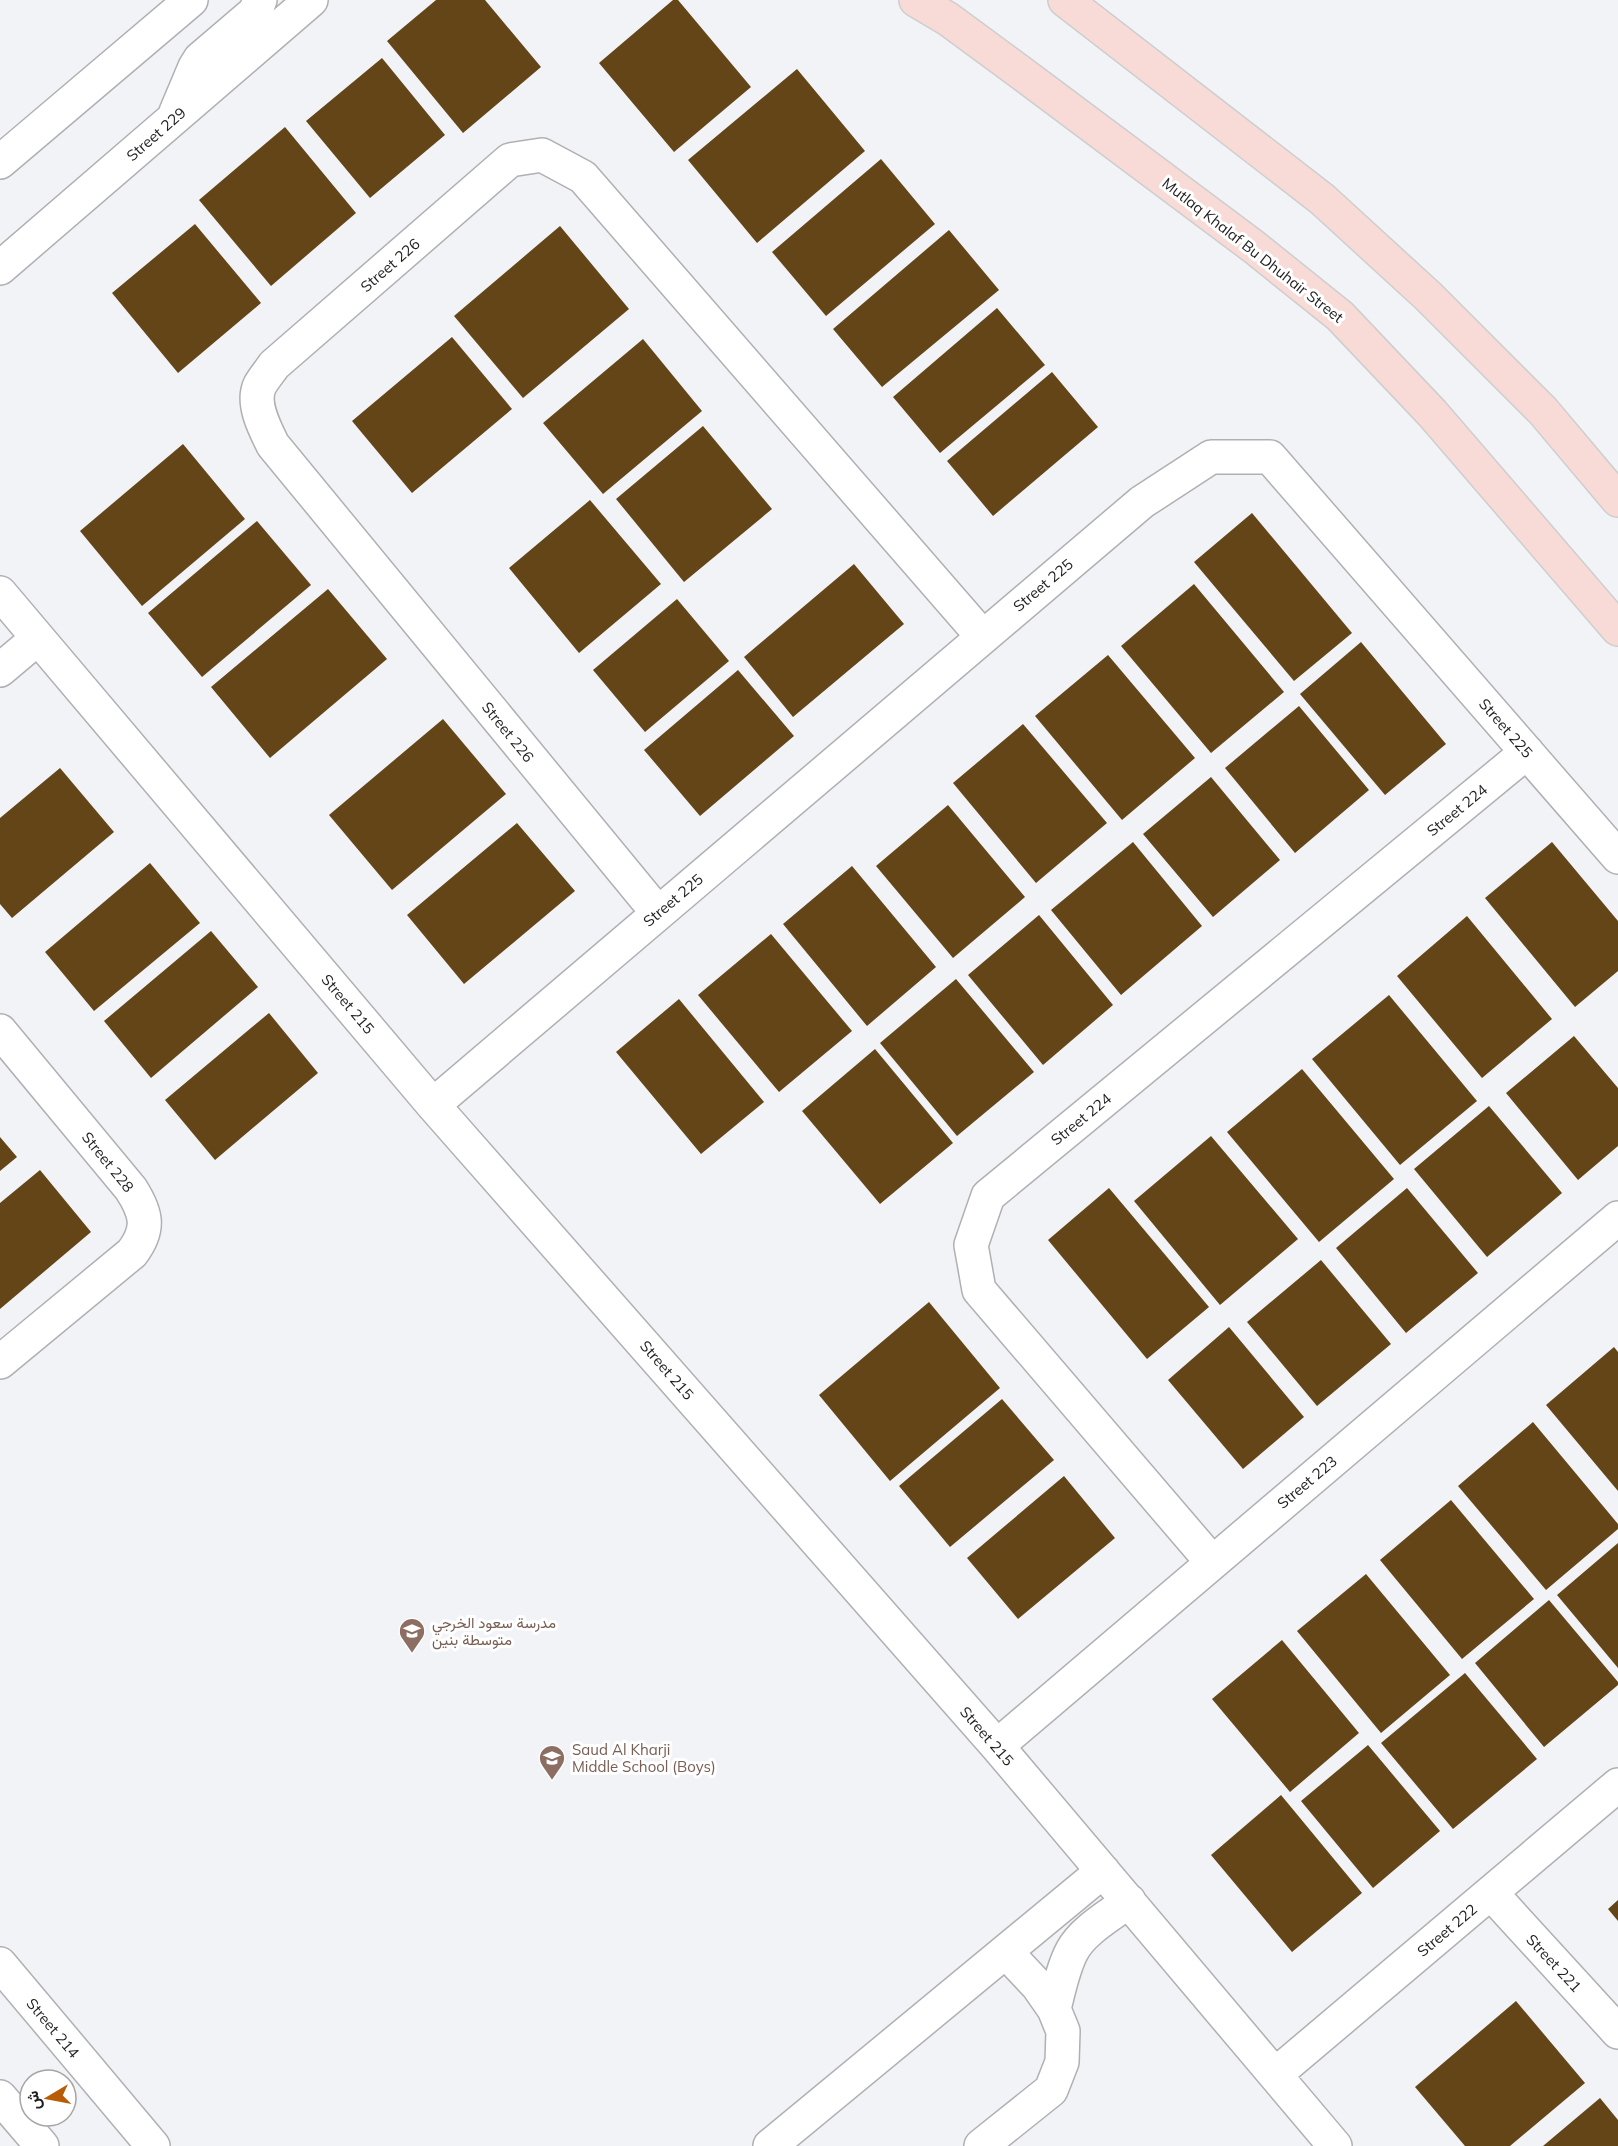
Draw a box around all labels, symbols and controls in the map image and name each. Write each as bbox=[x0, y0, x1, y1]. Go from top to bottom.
street label: Street 229 bbox=[122, 103, 190, 165]
street label: Mutlaq Khalaf Bu Dhuhair Street bbox=[1159, 173, 1347, 327]
street label: Street 226 bbox=[356, 234, 424, 296]
street label: Street 225 bbox=[1009, 554, 1077, 616]
street label: Street 225 bbox=[1475, 694, 1537, 762]
street label: Street 226 bbox=[478, 698, 538, 766]
street label: Street 224 bbox=[1423, 780, 1491, 840]
street label: Street 225 bbox=[639, 869, 707, 931]
street label: Street 215 bbox=[317, 970, 379, 1038]
street label: Street 224 bbox=[1047, 1089, 1115, 1149]
street label: Street 228 bbox=[78, 1128, 138, 1196]
street label: Street 215 bbox=[636, 1336, 698, 1404]
street label: Street 223 bbox=[1273, 1451, 1341, 1513]
place label: مدرسة سعود الخرجي متوسطة بنين bbox=[432, 1613, 556, 1650]
school or university icon: مدرسة سعود الخرجي متوسطة بنين bbox=[397, 1616, 427, 1654]
street label: Street 215 bbox=[956, 1702, 1018, 1770]
place label: Saud Al Kharji Middle School (Boys) bbox=[572, 1740, 716, 1776]
school or university icon: Saud Al Kharji Middle School (Boys) bbox=[537, 1743, 567, 1781]
street label: Street 222 bbox=[1413, 1899, 1481, 1961]
street label: Street 221 bbox=[1522, 1930, 1586, 1996]
street label: Street 214 bbox=[22, 1994, 84, 2062]
north arrow bbox=[18, 2068, 78, 2128]
text: ش bbox=[22, 2089, 45, 2112]

